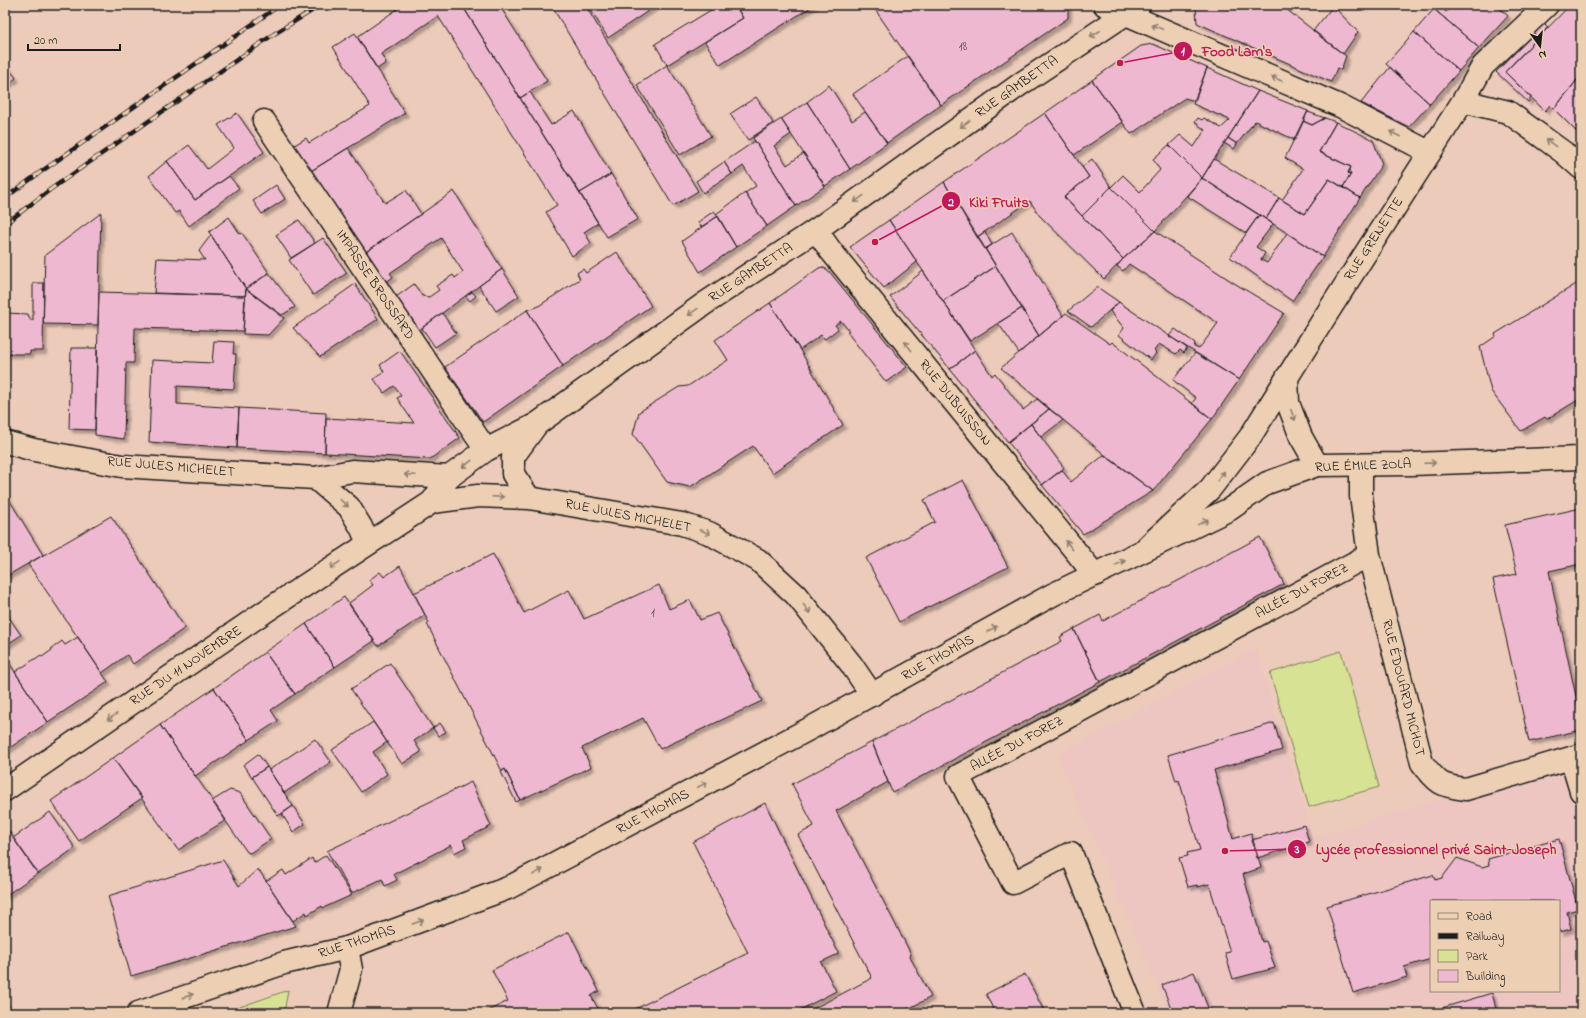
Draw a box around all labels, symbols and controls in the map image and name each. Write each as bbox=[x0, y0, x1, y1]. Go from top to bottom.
one-way arrow bbox=[1152, 23, 1164, 31]
scale bar bbox=[28, 26, 120, 52]
north arrow bbox=[1520, 26, 1560, 66]
one-way arrow bbox=[1090, 30, 1101, 38]
text: 20 m bbox=[34, 32, 57, 50]
callout: Food Lam's bbox=[1173, 37, 1280, 64]
house number: 18 bbox=[959, 38, 968, 56]
text: Food Lam's bbox=[1201, 41, 1273, 63]
text: 1 bbox=[1181, 43, 1185, 61]
text: N bbox=[1537, 46, 1548, 63]
street label: RUE GAMBETTA bbox=[971, 51, 1063, 123]
one-way arrow bbox=[1271, 74, 1283, 82]
one-way arrow bbox=[959, 120, 970, 128]
one-way arrow bbox=[1389, 130, 1401, 137]
one-way arrow bbox=[1546, 139, 1557, 147]
callout: Kiki Fruits bbox=[941, 188, 1037, 215]
text: Kiki Fruits bbox=[969, 192, 1029, 214]
street label: RUE GRENETTE bbox=[1339, 193, 1409, 285]
text: 2 bbox=[947, 194, 954, 212]
one-way arrow bbox=[854, 195, 865, 204]
street label: IMPASSE BROSSARD bbox=[330, 226, 420, 344]
street label: RUE GAMBETTA bbox=[705, 238, 797, 308]
one-way arrow bbox=[688, 308, 699, 316]
one-way arrow bbox=[904, 341, 913, 351]
street label: RUE DUBUISSON bbox=[914, 355, 996, 451]
one-way arrow bbox=[1289, 409, 1297, 421]
street label: RUE JULES MICHELET bbox=[106, 451, 236, 483]
street label: RUE ÉMILE ZOLA bbox=[1314, 454, 1412, 478]
one-way arrow bbox=[462, 460, 473, 469]
one-way arrow bbox=[1423, 460, 1436, 467]
one-way arrow bbox=[1216, 470, 1225, 481]
one-way arrow bbox=[404, 471, 417, 478]
one-way arrow bbox=[491, 493, 504, 501]
street label: RUE JULES MICHELET bbox=[563, 493, 693, 539]
one-way arrow bbox=[339, 498, 349, 507]
one-way arrow bbox=[1196, 518, 1208, 525]
one-way arrow bbox=[698, 528, 710, 536]
one-way arrow bbox=[1065, 540, 1074, 550]
one-way arrow bbox=[1113, 558, 1125, 566]
street label: ALLÉE DU FOREZ bbox=[1252, 558, 1352, 624]
one-way arrow bbox=[330, 561, 341, 569]
house number: 1 bbox=[651, 604, 655, 622]
one-way arrow bbox=[803, 604, 811, 615]
street label: RUE ÉDOUARD MICHOT bbox=[1376, 617, 1430, 759]
street label: RUE DU 11 NOVEMBRE bbox=[126, 621, 246, 711]
one-way arrow bbox=[986, 624, 998, 632]
street label: RUE THOMAS bbox=[898, 629, 978, 687]
street label: ALLÉE DU FOREZ bbox=[967, 711, 1067, 777]
one-way arrow bbox=[107, 713, 118, 721]
one-way arrow bbox=[696, 781, 708, 788]
street label: RUE THOMAS bbox=[613, 784, 693, 840]
callout: Lycée professionnel privé Saint-Joseph bbox=[1287, 836, 1564, 863]
text: Lycée professionnel privé Saint-Joseph bbox=[1316, 839, 1556, 863]
text: 3 bbox=[1294, 841, 1300, 859]
one-way arrow bbox=[532, 868, 544, 875]
legend bbox=[1430, 900, 1560, 992]
text: Road bbox=[1466, 908, 1492, 926]
one-way arrow bbox=[412, 917, 424, 925]
street label: RUE THOMAS bbox=[316, 920, 398, 964]
text: Railway bbox=[1466, 928, 1505, 947]
text: Park bbox=[1466, 948, 1488, 966]
text: Building bbox=[1465, 968, 1505, 987]
one-way arrow bbox=[181, 992, 194, 999]

